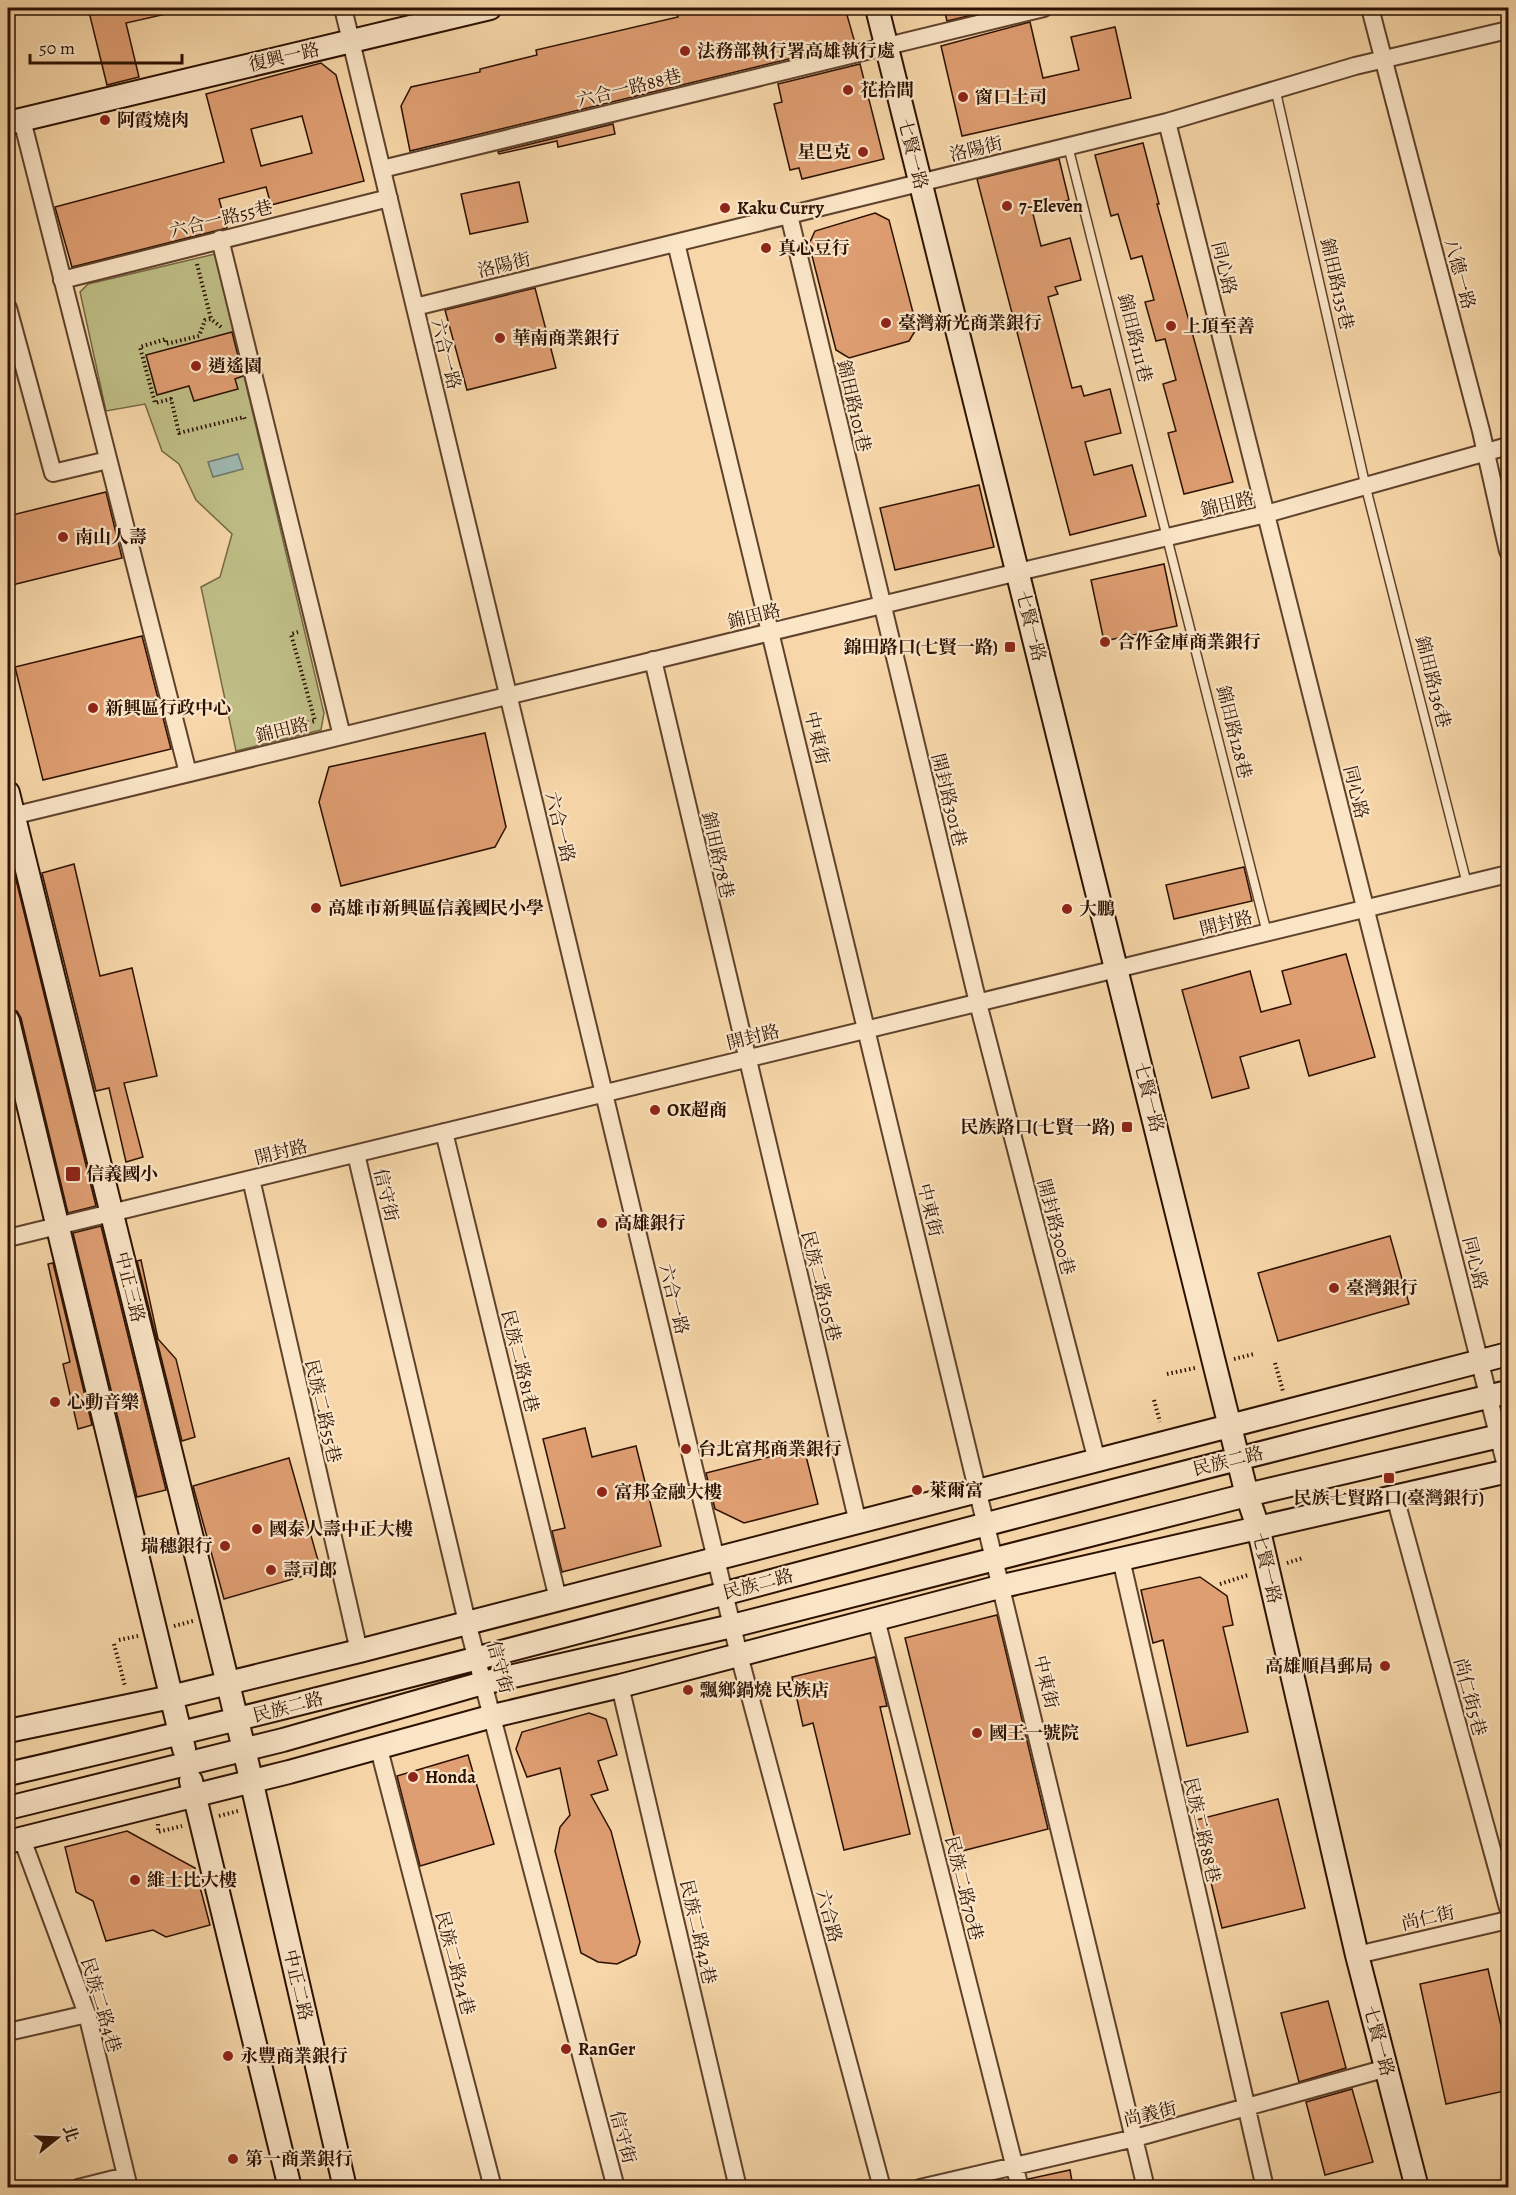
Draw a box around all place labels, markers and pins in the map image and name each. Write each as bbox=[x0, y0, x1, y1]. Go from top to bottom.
place label: 法務部執行署高雄執行處 bbox=[697, 39, 895, 63]
marker: 法務部執行署高雄執行處 bbox=[678, 44, 692, 58]
place label: 花拾間 bbox=[860, 78, 914, 102]
marker: 花拾間 bbox=[841, 83, 855, 97]
place label: 窗口土司 bbox=[975, 85, 1047, 109]
marker: 窗口土司 bbox=[956, 90, 970, 104]
place label: 阿霞燒肉 bbox=[117, 108, 189, 132]
marker: 阿霞燒肉 bbox=[98, 113, 112, 127]
place label: 星巴克 bbox=[797, 140, 851, 164]
marker: 星巴克 bbox=[856, 145, 870, 159]
place label: 7-Eleven bbox=[1019, 194, 1083, 218]
place label: Kaku Curry bbox=[737, 196, 824, 220]
marker: 7-Eleven bbox=[1000, 199, 1014, 213]
marker: Kaku Curry bbox=[718, 201, 732, 215]
place label: 真心豆行 bbox=[778, 236, 850, 260]
marker: 真心豆行 bbox=[759, 241, 773, 255]
place label: 臺灣新光商業銀行 bbox=[898, 311, 1042, 335]
place label: 上頂至善 bbox=[1183, 314, 1255, 338]
marker: 臺灣新光商業銀行 bbox=[879, 316, 893, 330]
marker: 上頂至善 bbox=[1164, 319, 1178, 333]
place label: 華南商業銀行 bbox=[512, 326, 620, 350]
marker: 華南商業銀行 bbox=[493, 331, 507, 345]
place label: 逍遙園 bbox=[208, 354, 262, 378]
marker: 逍遙園 bbox=[189, 359, 203, 373]
place label: 南山人壽 bbox=[75, 525, 147, 549]
marker: 南山人壽 bbox=[56, 530, 70, 544]
place label: 合作金庫商業銀行 bbox=[1117, 630, 1261, 654]
place label: 錦田路口(七賢一路) bbox=[844, 635, 998, 659]
marker: 合作金庫商業銀行 bbox=[1098, 635, 1112, 649]
marker: 錦田路口(七賢一路) bbox=[1003, 640, 1017, 654]
place label: 新興區行政中心 bbox=[105, 696, 231, 720]
marker: 新興區行政中心 bbox=[86, 701, 100, 715]
place label: 高雄市新興區信義國民小學 bbox=[328, 896, 544, 920]
place label: 大鵬 bbox=[1079, 897, 1115, 921]
marker: 高雄市新興區信義國民小學 bbox=[309, 901, 323, 915]
marker: 大鵬 bbox=[1060, 902, 1074, 916]
place label: OK超商 bbox=[667, 1098, 727, 1122]
marker: OK超商 bbox=[648, 1103, 662, 1117]
place label: 民族路口(七賢一路) bbox=[961, 1115, 1115, 1139]
marker: 民族路口(七賢一路) bbox=[1120, 1120, 1134, 1134]
place label: 信義國小 bbox=[86, 1162, 158, 1186]
marker: 信義國小 bbox=[64, 1165, 82, 1183]
place label: 高雄銀行 bbox=[614, 1211, 686, 1235]
marker: 高雄銀行 bbox=[595, 1216, 609, 1230]
place label: 臺灣銀行 bbox=[1346, 1276, 1418, 1300]
marker: 臺灣銀行 bbox=[1327, 1281, 1341, 1295]
place label: 心動音樂 bbox=[67, 1390, 139, 1414]
marker: 心動音樂 bbox=[48, 1395, 62, 1409]
place label: 台北富邦商業銀行 bbox=[698, 1437, 842, 1461]
marker: 台北富邦商業銀行 bbox=[679, 1442, 693, 1456]
marker: 民族七賢路口(臺灣銀行) bbox=[1382, 1471, 1396, 1485]
place label: 萊爾富 bbox=[929, 1478, 983, 1502]
place label: 富邦金融大樓 bbox=[614, 1480, 722, 1504]
marker: 萊爾富 bbox=[910, 1483, 924, 1497]
marker: 富邦金融大樓 bbox=[595, 1485, 609, 1499]
place label: 民族七賢路口(臺灣銀行) bbox=[1294, 1486, 1484, 1510]
place label: 國泰人壽中正大樓 bbox=[269, 1517, 413, 1541]
marker: 國泰人壽中正大樓 bbox=[250, 1522, 264, 1536]
place label: 瑞穗銀行 bbox=[141, 1534, 213, 1558]
marker: 瑞穗銀行 bbox=[218, 1539, 232, 1553]
place label: 壽司郎 bbox=[283, 1558, 337, 1582]
marker: 壽司郎 bbox=[264, 1563, 278, 1577]
place label: 高雄順昌郵局 bbox=[1265, 1654, 1373, 1678]
marker: 高雄順昌郵局 bbox=[1378, 1659, 1392, 1673]
place label: 飄鄉鍋燒 民族店 bbox=[700, 1678, 829, 1702]
marker: 飄鄉鍋燒 民族店 bbox=[681, 1683, 695, 1697]
place label: 國王一號院 bbox=[989, 1721, 1079, 1745]
marker: 國王一號院 bbox=[970, 1726, 984, 1740]
place label: Honda bbox=[425, 1765, 476, 1789]
marker: Honda bbox=[406, 1770, 420, 1784]
place label: 維士比大樓 bbox=[147, 1868, 237, 1892]
marker: 維士比大樓 bbox=[128, 1873, 142, 1887]
place label: RanGer bbox=[578, 2037, 636, 2061]
marker: RanGer bbox=[559, 2042, 573, 2056]
place label: 永豐商業銀行 bbox=[240, 2044, 348, 2068]
marker: 永豐商業銀行 bbox=[221, 2049, 235, 2063]
place label: 第一商業銀行 bbox=[245, 2147, 353, 2171]
marker: 第一商業銀行 bbox=[226, 2152, 240, 2166]

